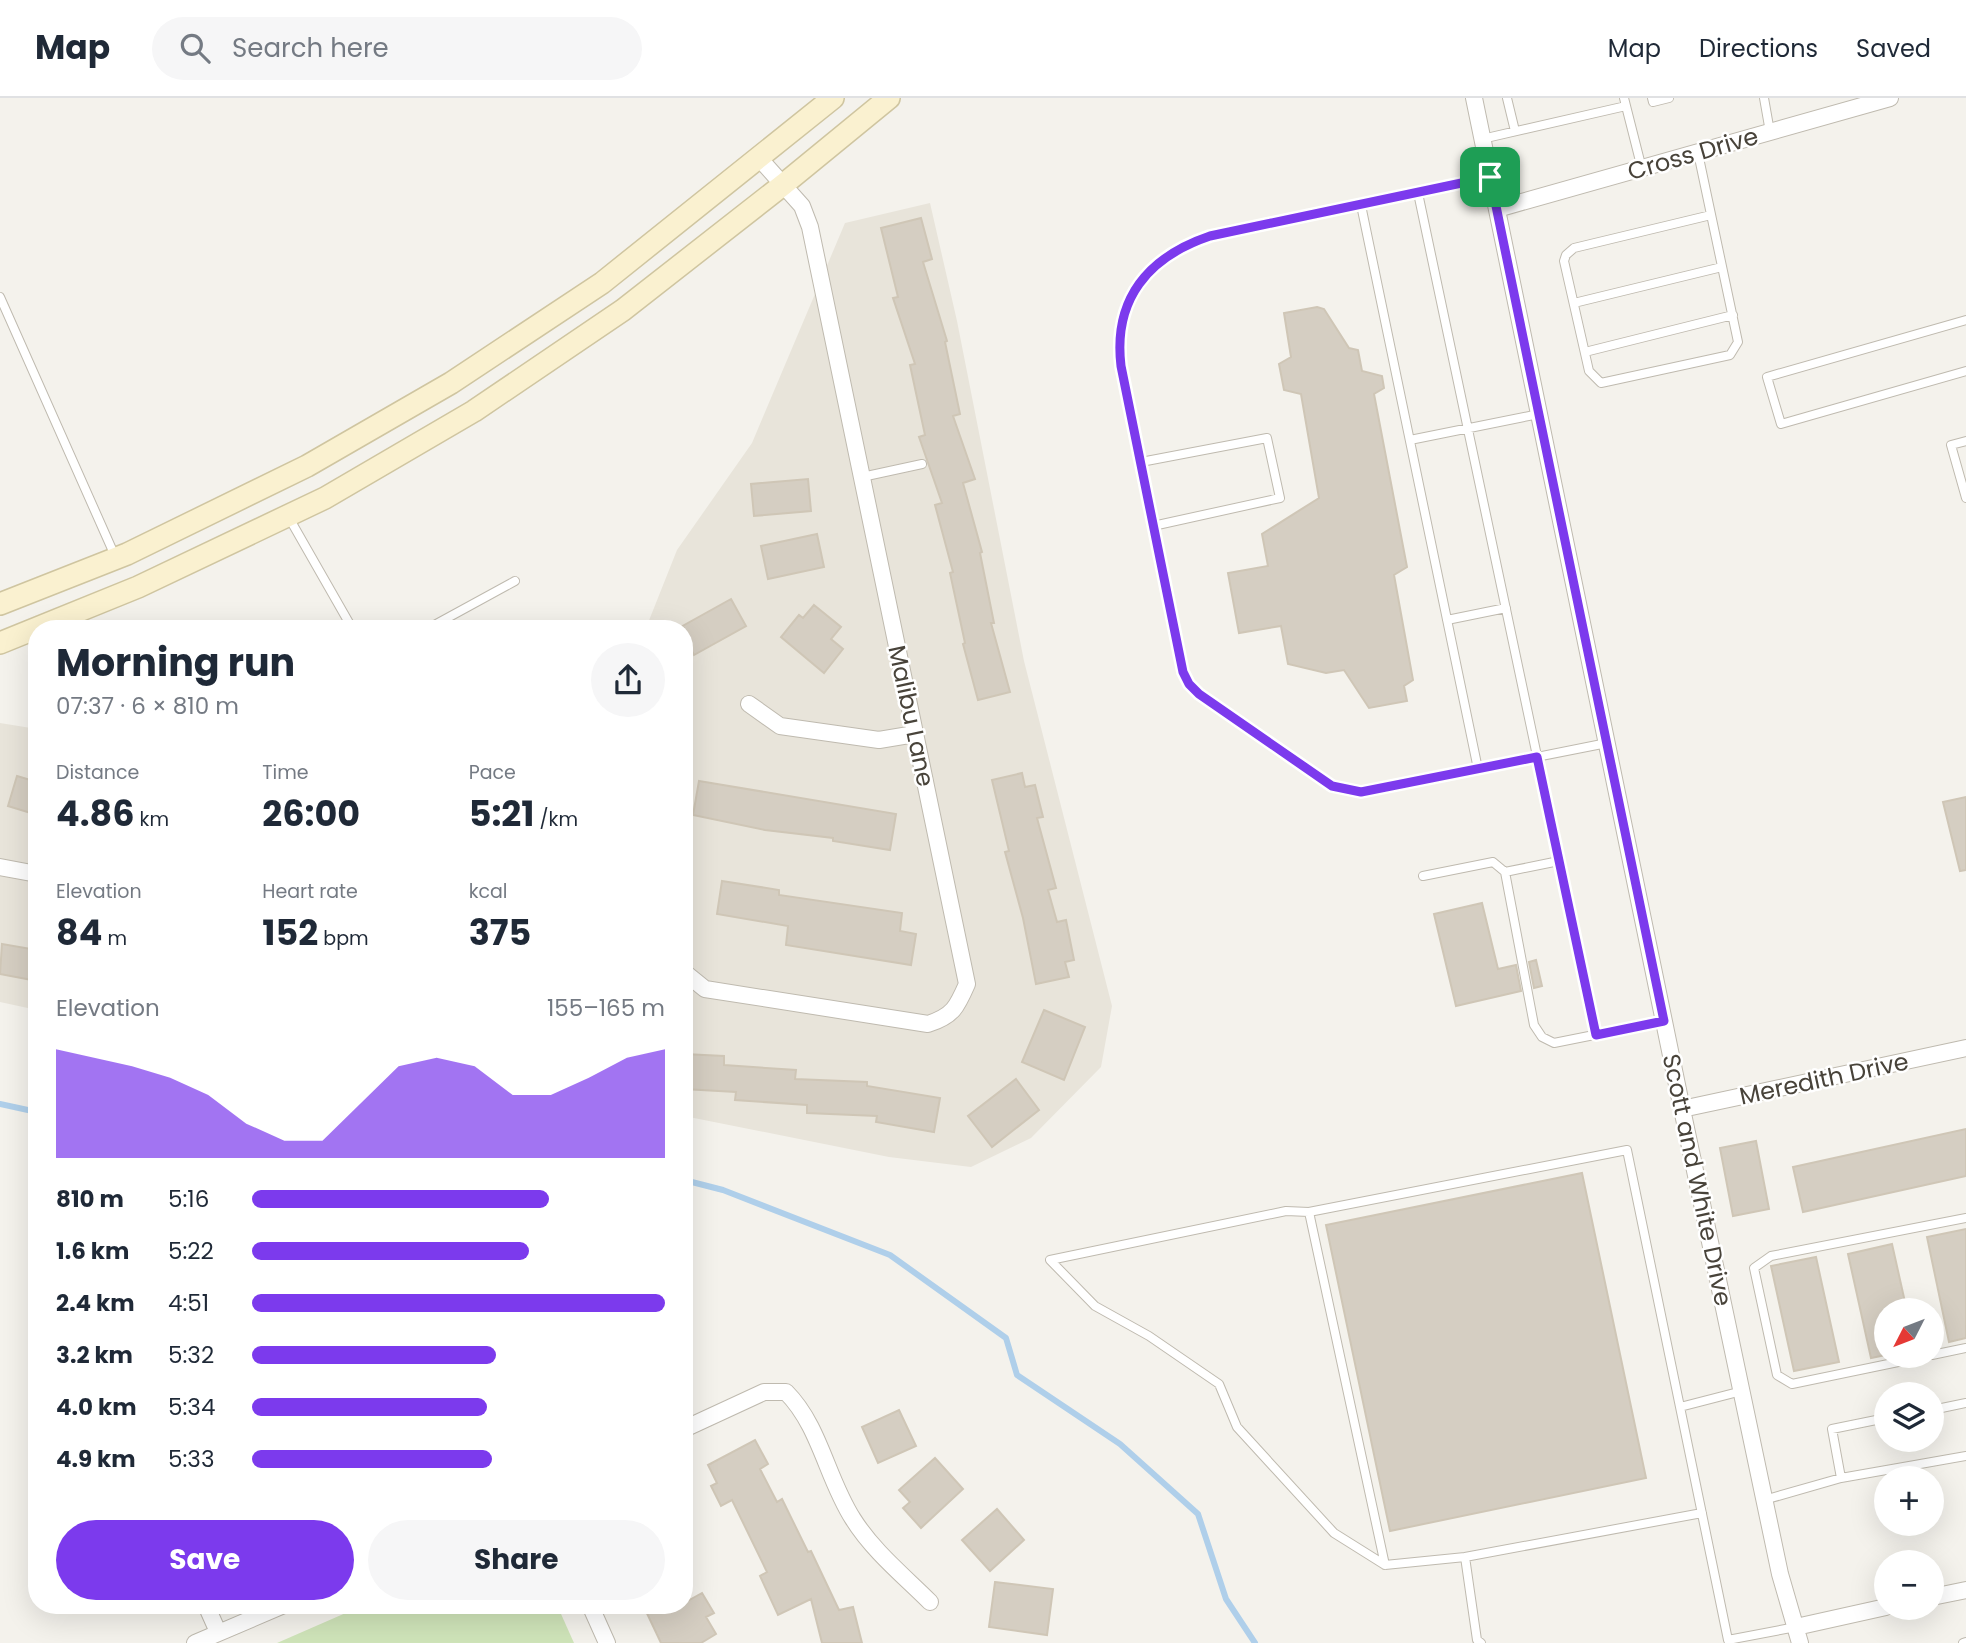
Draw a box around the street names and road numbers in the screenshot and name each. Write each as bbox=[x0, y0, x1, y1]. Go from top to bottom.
street label: Cross Drive bbox=[1624, 119, 1762, 188]
street label: Malibu Lane bbox=[880, 642, 943, 790]
street label: Meredith Drive bbox=[1736, 1044, 1912, 1113]
street label: Scott and White Drive bbox=[1655, 1051, 1740, 1309]

